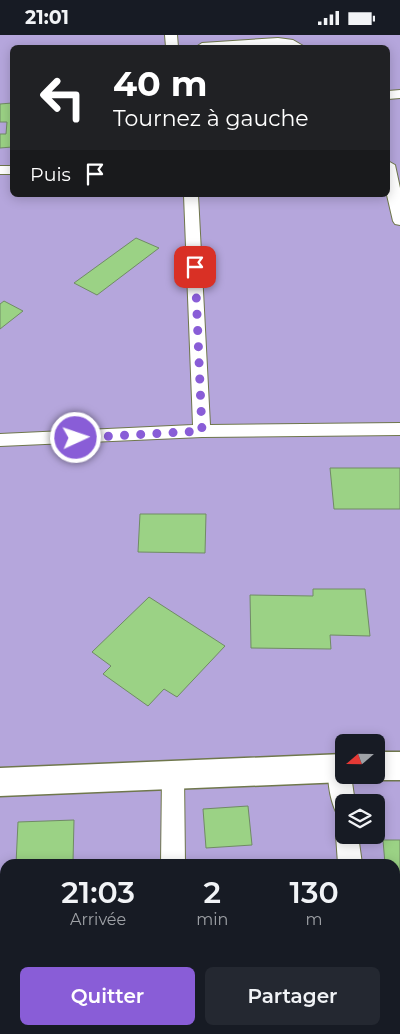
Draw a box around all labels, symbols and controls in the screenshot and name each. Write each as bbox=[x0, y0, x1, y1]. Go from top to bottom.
text: 21:01 bbox=[25, 6, 69, 29]
text: 40 m bbox=[113, 62, 208, 105]
icon: left bbox=[30, 65, 95, 130]
text: Tournez à gauche bbox=[113, 105, 309, 132]
icon: arrive bbox=[81, 160, 109, 188]
text: Puis bbox=[30, 163, 71, 186]
pin bbox=[174, 246, 216, 288]
icon: arrive bbox=[181, 253, 209, 281]
position arrow bbox=[49, 411, 101, 463]
north arrow bbox=[335, 734, 385, 784]
map controls bbox=[335, 734, 385, 844]
button: layers bbox=[335, 794, 385, 844]
text: 21:03 bbox=[61, 874, 135, 911]
text: 2 bbox=[203, 874, 221, 911]
text: 130 bbox=[290, 874, 339, 911]
text: Arrivée bbox=[70, 910, 126, 929]
text: min bbox=[196, 910, 228, 929]
text: m bbox=[306, 910, 323, 929]
button: Quitter bbox=[20, 967, 195, 1025]
button: Partager bbox=[205, 967, 380, 1025]

